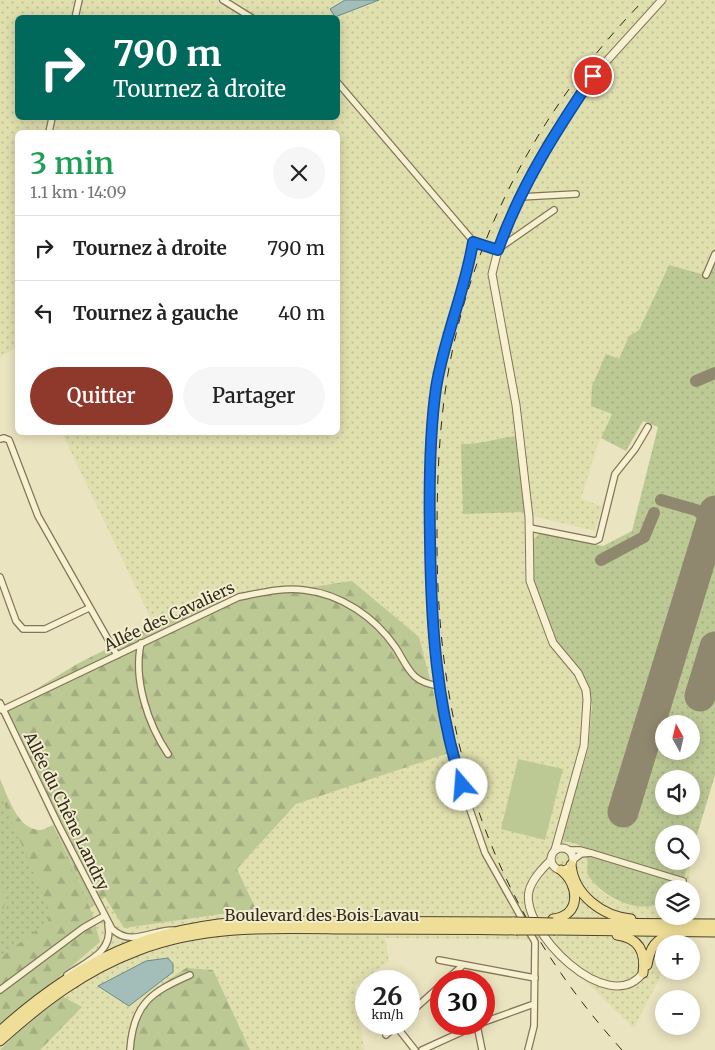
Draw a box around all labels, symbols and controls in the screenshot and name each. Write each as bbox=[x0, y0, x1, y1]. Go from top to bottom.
text: 790 m bbox=[113, 32, 222, 76]
icon: right bbox=[30, 35, 95, 100]
pin bbox=[572, 55, 614, 97]
icon: arrive bbox=[579, 62, 607, 90]
text: Tournez à droite bbox=[113, 75, 286, 103]
text: 3 min bbox=[30, 144, 114, 182]
button: close bbox=[273, 147, 325, 199]
text: 1.1 km · 14:09 bbox=[30, 182, 126, 202]
icon: right bbox=[30, 234, 58, 262]
text: Tournez à droite bbox=[73, 236, 227, 260]
text: 790 m bbox=[267, 236, 325, 260]
icon: left bbox=[30, 299, 58, 327]
text: Tournez à gauche bbox=[73, 301, 238, 325]
text: 40 m bbox=[278, 301, 325, 325]
button: Quitter bbox=[30, 367, 173, 425]
button: Partager bbox=[183, 367, 325, 425]
street label: Allée des Cavaliers bbox=[100, 577, 238, 655]
north arrow bbox=[655, 715, 700, 760]
map controls bbox=[655, 715, 700, 1035]
street label: Allée du Chêne Landry bbox=[19, 728, 114, 894]
position arrow bbox=[435, 758, 487, 810]
button: sound bbox=[655, 770, 700, 815]
button: search bbox=[655, 825, 700, 870]
button: layers bbox=[655, 880, 700, 925]
street label: Boulevard des Bois Lavau bbox=[225, 905, 419, 925]
button: + bbox=[655, 935, 700, 980]
speed limit sign: 30 bbox=[430, 970, 495, 1035]
text: 26 bbox=[373, 980, 402, 1012]
button: − bbox=[655, 990, 700, 1035]
text: km/h bbox=[372, 1007, 403, 1022]

